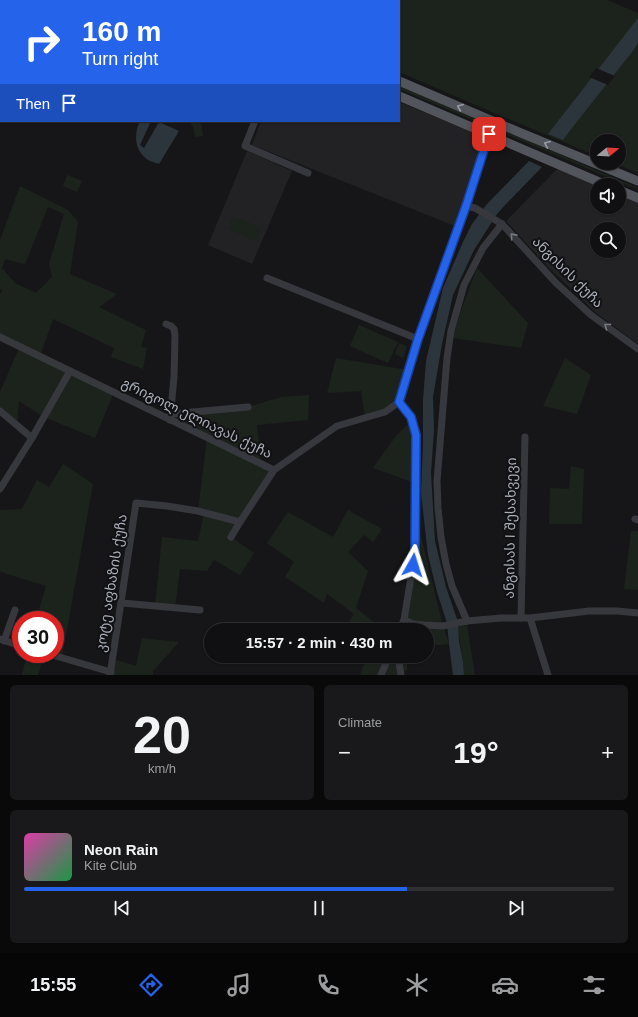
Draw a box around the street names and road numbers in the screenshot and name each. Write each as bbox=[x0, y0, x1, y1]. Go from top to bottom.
street label: ანგისის ქუჩა bbox=[529, 233, 607, 311]
street label: გრიგოლ ელიავას ქუჩა bbox=[119, 375, 275, 462]
street label: ანგისას I შესახვევი bbox=[501, 457, 520, 599]
street label: კოტე აფხაზის ქუჩა bbox=[92, 513, 131, 653]

